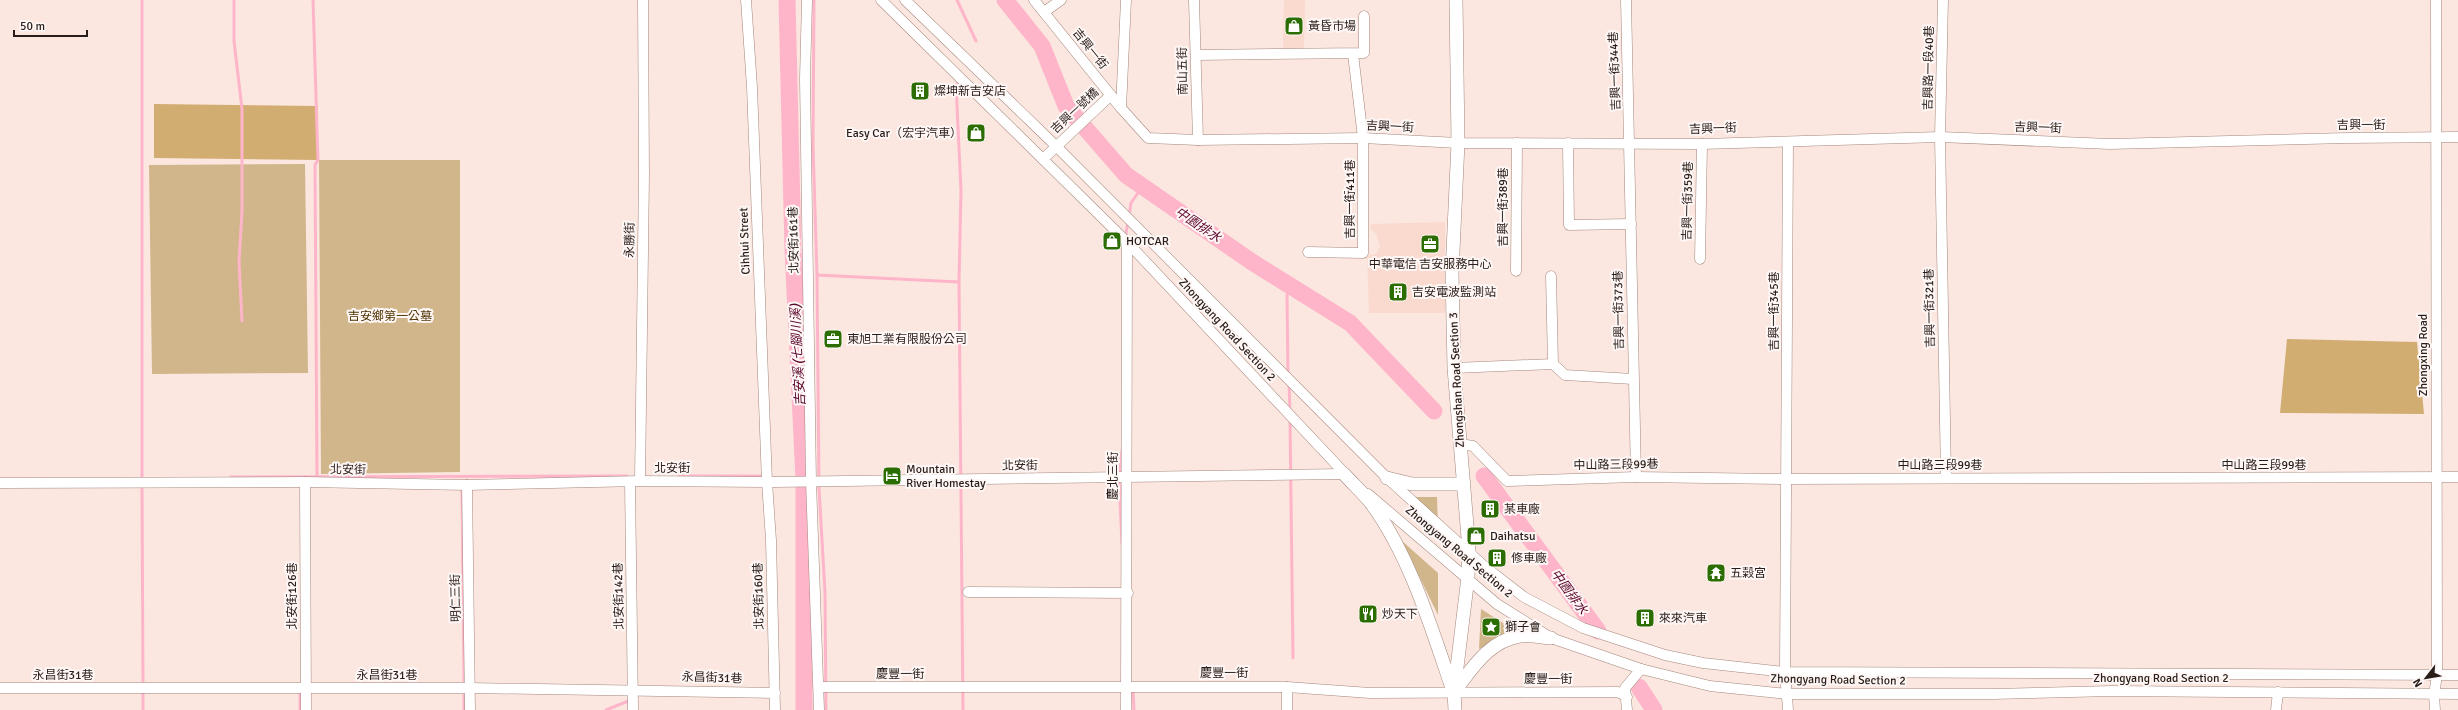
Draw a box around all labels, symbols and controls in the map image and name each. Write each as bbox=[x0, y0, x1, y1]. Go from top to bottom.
scale bar bbox=[14, 12, 87, 38]
shop icon: 黃昏市場 bbox=[1283, 15, 1305, 37]
text: 50 m bbox=[20, 19, 45, 34]
place label: 黃昏市場 bbox=[1308, 19, 1356, 34]
street label: 吉興路一段40巷 bbox=[1921, 25, 1937, 111]
street label: 吉興一街 bbox=[1069, 26, 1111, 72]
street label: 吉興一街344巷 bbox=[1606, 31, 1624, 111]
street label: 南山五街 bbox=[1175, 47, 1191, 95]
building icon: 燦坤新吉安店 bbox=[909, 80, 931, 102]
place label: 燦坤新吉安店 bbox=[934, 84, 1006, 99]
street label: 吉興一號橋 bbox=[1048, 85, 1102, 137]
street label: 吉興一街 bbox=[1366, 118, 1414, 136]
street label: 吉興一街 bbox=[2337, 118, 2385, 133]
street label: 吉興一街 bbox=[2014, 120, 2062, 136]
street label: 吉興一街 bbox=[1689, 121, 1737, 137]
shop icon: Easy Car（宏宇汽車） bbox=[965, 122, 987, 144]
place label: Easy Car（宏宇汽車） bbox=[846, 126, 962, 141]
street label: 吉興一街411巷 bbox=[1343, 159, 1358, 239]
street label: 吉興一街359巷 bbox=[1680, 161, 1696, 241]
street label: 吉興一街389巷 bbox=[1496, 167, 1511, 247]
water label: 中園排水 bbox=[1172, 204, 1225, 247]
street label: 北安街161巷 bbox=[786, 206, 802, 274]
street label: Cihhui Street bbox=[736, 207, 754, 275]
street label: 永勝街 bbox=[622, 222, 638, 258]
shop icon: HOTCAR bbox=[1101, 230, 1123, 252]
office icon: 中華電信 吉安服務中心 bbox=[1419, 233, 1441, 255]
place label: HOTCAR bbox=[1126, 234, 1169, 249]
place label: 中華電信 吉安服務中心 bbox=[1369, 257, 1491, 272]
street label: 吉興一街321巷 bbox=[1922, 268, 1938, 348]
street label: 吉興一街373巷 bbox=[1611, 270, 1627, 350]
street label: 吉興一街345巷 bbox=[1767, 271, 1782, 351]
street label: Zhongyang Road Section 2 bbox=[1175, 275, 1279, 385]
building icon: 吉安電波監測站 bbox=[1387, 281, 1409, 303]
place label: 吉安電波監測站 bbox=[1412, 285, 1496, 300]
water label: 吉安溪 (七腳川溪) bbox=[787, 303, 809, 407]
park label: 吉安鄉第一公墓 bbox=[348, 309, 432, 324]
street label: Zhongshan Road Section 3 bbox=[1446, 312, 1468, 448]
street label: Zhongxing Road bbox=[2416, 314, 2431, 396]
office icon: 東旭工業有限股份公司 bbox=[822, 328, 844, 350]
place label: 東旭工業有限股份公司 bbox=[847, 332, 967, 347]
street label: 慶北三街 bbox=[1106, 452, 1121, 500]
street label: 中山路三段99巷 bbox=[1573, 457, 1659, 473]
street label: 北安街 bbox=[1002, 458, 1038, 474]
street label: 中山路三段99巷 bbox=[1898, 458, 1982, 473]
street label: 中山路三段99巷 bbox=[2222, 458, 2306, 473]
street label: 北安街 bbox=[654, 461, 690, 476]
street label: 北安街 bbox=[330, 462, 366, 478]
place label: Mountain River Homestay bbox=[906, 462, 986, 491]
hotel icon: Mountain River Homestay bbox=[881, 465, 903, 487]
building icon: 某車廠 bbox=[1479, 498, 1501, 520]
place label: 某車廠 bbox=[1504, 502, 1540, 517]
street label: Zhongyang Road Section 2 bbox=[1402, 503, 1516, 601]
shop icon: Daihatsu bbox=[1465, 525, 1487, 547]
place label: Daihatsu bbox=[1490, 529, 1536, 544]
building icon: 修車廠 bbox=[1486, 547, 1508, 569]
place label: 修車廠 bbox=[1511, 551, 1547, 566]
street label: 北安街126巷 bbox=[285, 562, 300, 630]
street label: 北安街142巷 bbox=[611, 562, 627, 630]
street label: 北安街160巷 bbox=[751, 562, 767, 630]
temple icon: 五榖宮 bbox=[1705, 562, 1727, 584]
water label: 中園排水 bbox=[1547, 566, 1591, 619]
place label: 五榖宮 bbox=[1730, 566, 1766, 581]
street label: 明仁三街 bbox=[448, 574, 464, 622]
restaurant icon: 炒天下 bbox=[1357, 603, 1379, 625]
place label: 炒天下 bbox=[1382, 607, 1418, 622]
building icon: 來來汽車 bbox=[1634, 607, 1656, 629]
place label: 來來汽車 bbox=[1659, 611, 1707, 626]
place icon: 獅子會 bbox=[1480, 616, 1502, 638]
place label: 獅子會 bbox=[1505, 620, 1541, 635]
north arrow bbox=[2406, 658, 2446, 698]
street label: 慶豐一街 bbox=[1200, 666, 1248, 681]
street label: 慶豐一街 bbox=[876, 667, 924, 682]
street label: 永昌街31巷 bbox=[33, 668, 93, 683]
street label: 永昌街31巷 bbox=[357, 668, 417, 683]
street label: 永昌街31巷 bbox=[681, 669, 743, 687]
street label: Zhongyang Road Section 2 bbox=[1770, 671, 1906, 689]
street label: Zhongyang Road Section 2 bbox=[2093, 671, 2229, 686]
street label: 慶豐一街 bbox=[1524, 672, 1572, 687]
text: N bbox=[2410, 676, 2425, 690]

